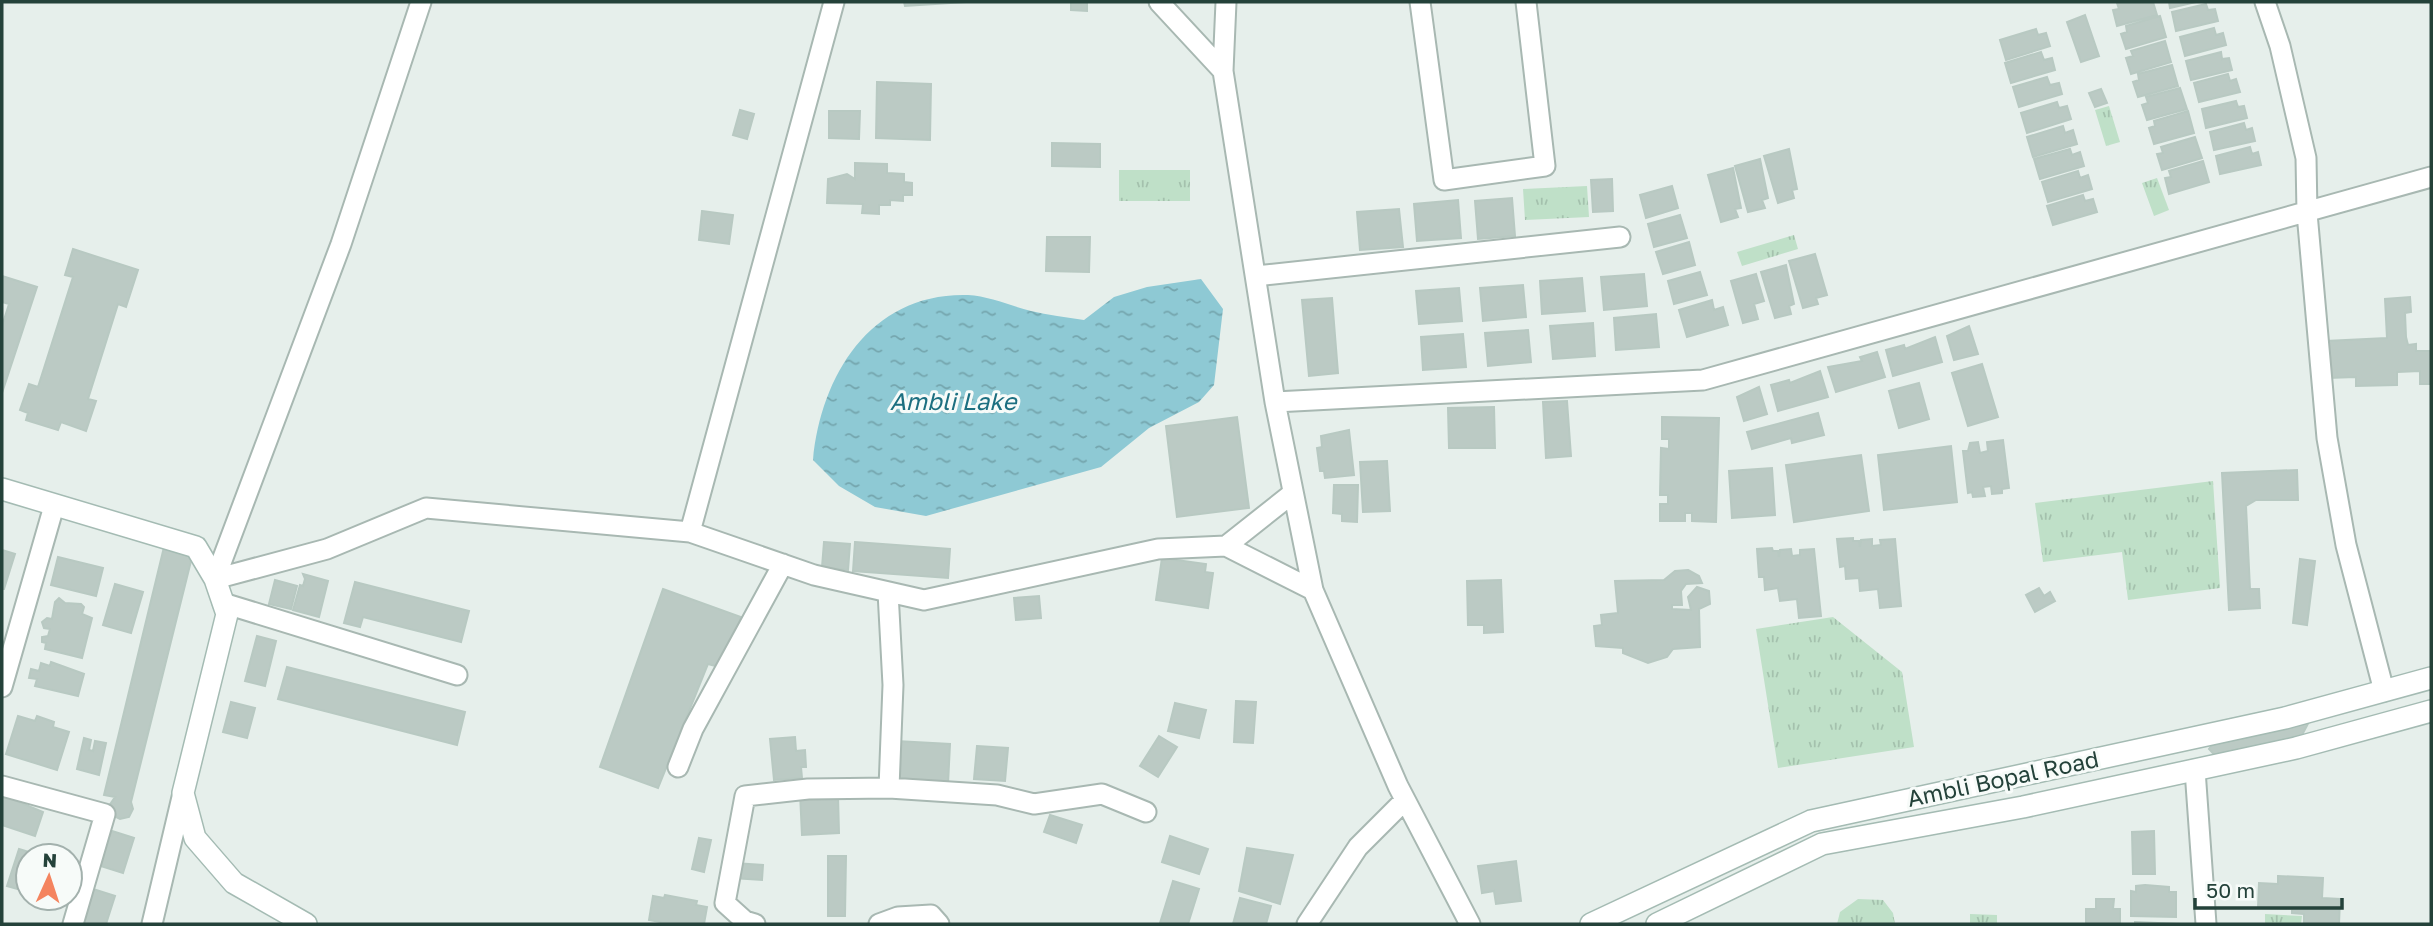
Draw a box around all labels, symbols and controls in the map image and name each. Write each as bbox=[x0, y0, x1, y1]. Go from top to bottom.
water label: Ambli Lake bbox=[890, 386, 1018, 415]
street label: Ambli Bopal Road bbox=[1905, 744, 2101, 812]
north arrow bbox=[14, 842, 84, 912]
text: N bbox=[42, 848, 58, 871]
scale bar bbox=[2195, 866, 2342, 910]
text: 50 m bbox=[2206, 877, 2255, 903]

